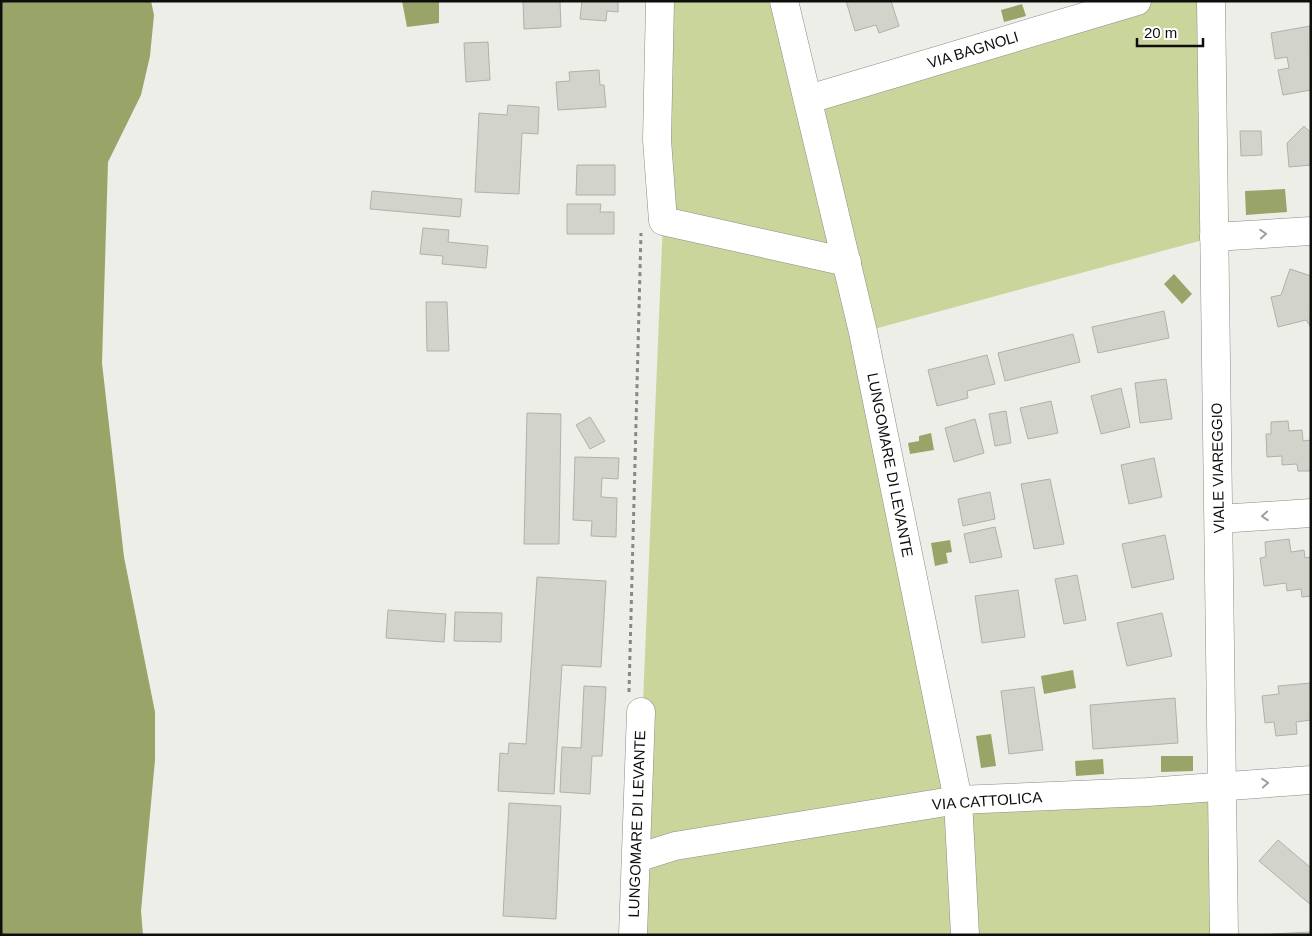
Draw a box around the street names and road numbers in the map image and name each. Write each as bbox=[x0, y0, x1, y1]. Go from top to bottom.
street label: VIA BAGNOLI bbox=[925, 28, 1020, 71]
street label: LUNGOMARE DI LEVANTE bbox=[864, 371, 917, 558]
street label: VIALE VIAREGGIO bbox=[1208, 402, 1227, 534]
street label: LUNGOMARE DI LEVANTE bbox=[625, 730, 648, 918]
street label: VIA CATTOLICA bbox=[931, 788, 1043, 813]

